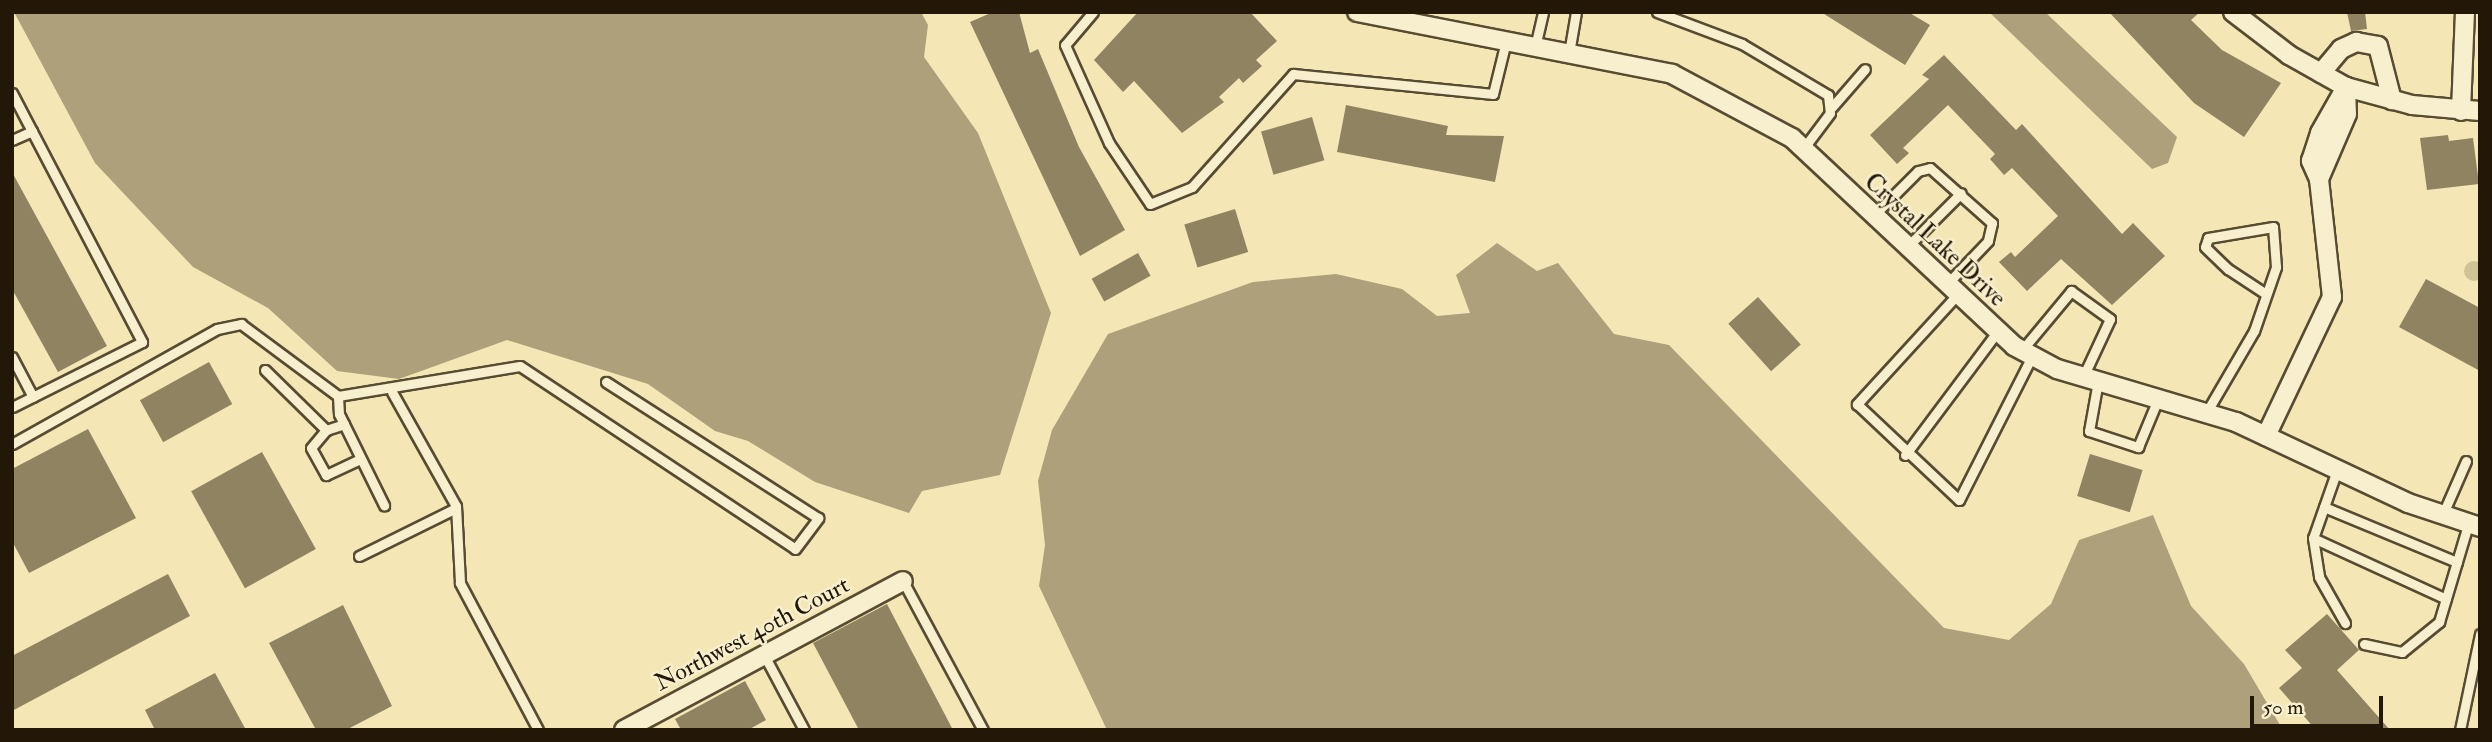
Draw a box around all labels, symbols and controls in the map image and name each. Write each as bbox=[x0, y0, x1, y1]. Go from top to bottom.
street label: Crystal Lake Drive bbox=[1859, 167, 2011, 313]
street label: Northwest 40th Court bbox=[650, 571, 854, 697]
scale bar bbox=[2254, 682, 2387, 726]
text: 50 m bbox=[2263, 694, 2304, 721]

